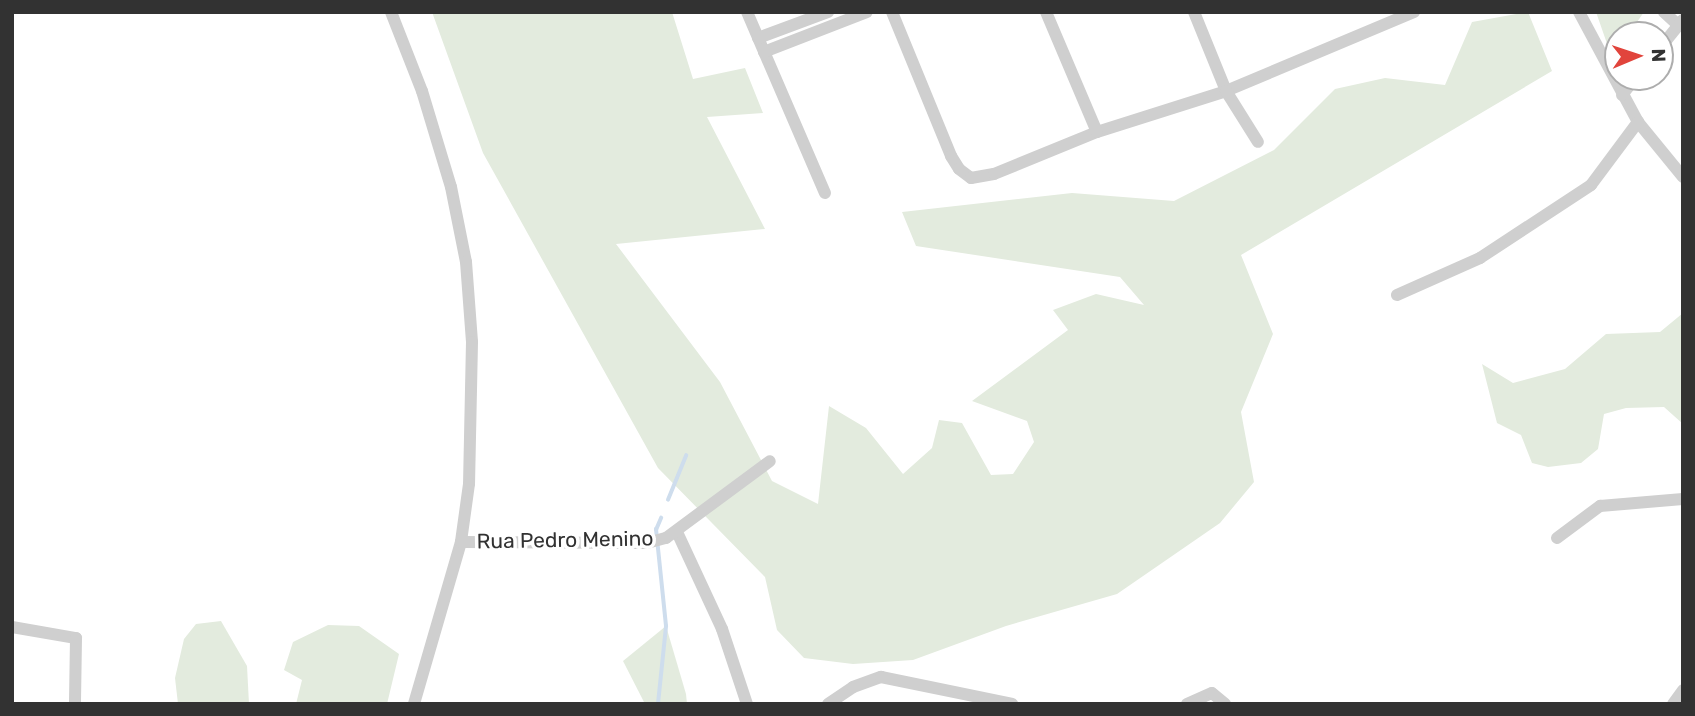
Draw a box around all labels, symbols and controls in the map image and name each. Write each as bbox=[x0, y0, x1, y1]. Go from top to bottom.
north arrow bbox=[1604, 21, 1674, 91]
text: N bbox=[1647, 48, 1670, 63]
street label: Rua Pedro Menino bbox=[476, 526, 654, 554]

